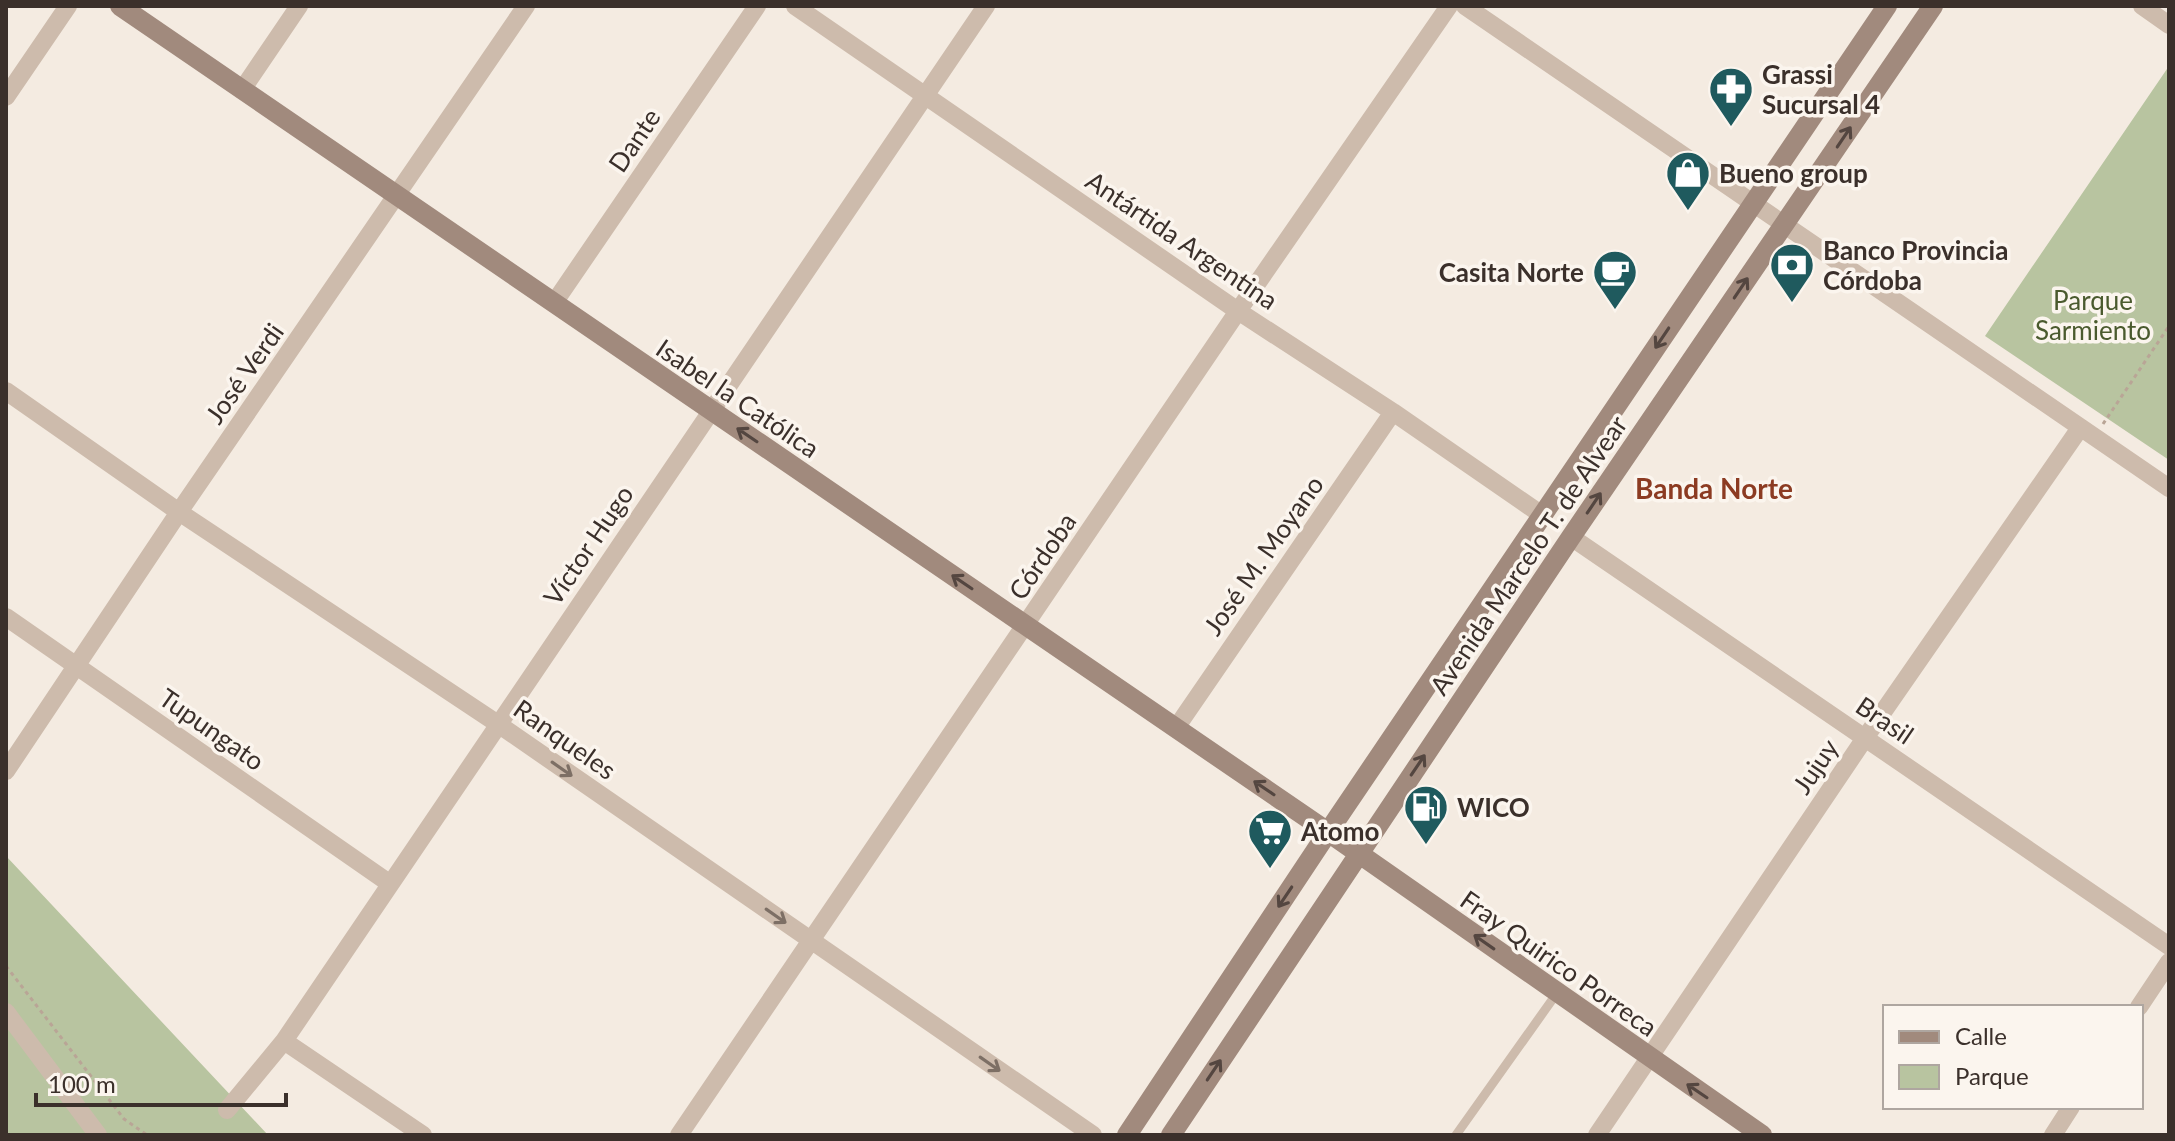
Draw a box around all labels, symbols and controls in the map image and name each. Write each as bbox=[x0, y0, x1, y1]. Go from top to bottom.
place label: Grassi Sucursal 4 bbox=[1762, 58, 1880, 120]
pharmacy icon: Grassi Sucursal 4 bbox=[1707, 65, 1755, 128]
street label: Dante bbox=[601, 102, 667, 178]
one-way arrow bbox=[1835, 127, 1852, 149]
shop icon: Bueno group bbox=[1664, 149, 1712, 212]
place label: Bueno group bbox=[1719, 157, 1868, 189]
street label: Antártida Argentina bbox=[1080, 164, 1284, 316]
place label: Banco Provincia Córdoba bbox=[1823, 234, 2008, 296]
bank icon: Banco Provincia Córdoba bbox=[1768, 241, 1816, 304]
cafe icon: Casita Norte bbox=[1591, 248, 1639, 311]
place label: Casita Norte bbox=[1439, 256, 1584, 288]
one-way arrow bbox=[1733, 278, 1749, 300]
park label: Parque Sarmiento bbox=[2035, 284, 2151, 346]
street label: José Verdi bbox=[198, 317, 290, 429]
one-way arrow bbox=[1654, 326, 1670, 348]
street label: Isabel la Católica bbox=[650, 332, 826, 464]
street label: Avenida Marcelo T. de Alvear bbox=[1423, 409, 1634, 701]
one-way arrow bbox=[736, 427, 758, 444]
street label: José M. Moyano bbox=[1196, 469, 1330, 641]
district label: Banda Norte bbox=[1635, 471, 1793, 505]
street label: Víctor Hugo bbox=[536, 479, 640, 611]
one-way arrow bbox=[1586, 492, 1602, 514]
street label: Córdoba bbox=[1001, 507, 1083, 605]
one-way arrow bbox=[951, 574, 973, 590]
street label: Tupungato bbox=[153, 681, 271, 777]
street label: Brasil bbox=[1850, 689, 1920, 751]
street label: Ranqueles bbox=[508, 692, 622, 786]
street label: Jujuy bbox=[1785, 732, 1845, 800]
one-way arrow bbox=[1410, 755, 1426, 777]
one-way arrow bbox=[550, 761, 573, 777]
one-way arrow bbox=[1253, 780, 1276, 796]
fuel station icon: WICO bbox=[1402, 783, 1450, 846]
place label: WICO bbox=[1457, 791, 1530, 823]
supermarket icon: Atomo bbox=[1246, 807, 1294, 870]
place label: Atomo bbox=[1300, 815, 1380, 847]
street label: Fray Quirico Porreca bbox=[1455, 883, 1663, 1043]
one-way arrow bbox=[1277, 885, 1293, 908]
one-way arrow bbox=[764, 908, 786, 924]
one-way arrow bbox=[1474, 934, 1496, 950]
legend bbox=[1883, 1005, 2143, 1109]
text: Calle bbox=[1955, 1021, 2007, 1050]
one-way arrow bbox=[978, 1056, 1000, 1072]
scale bar bbox=[36, 1057, 286, 1107]
one-way arrow bbox=[1206, 1060, 1222, 1082]
text: Parque bbox=[1955, 1061, 2029, 1090]
text: 100 m bbox=[48, 1069, 116, 1098]
one-way arrow bbox=[1687, 1083, 1709, 1099]

